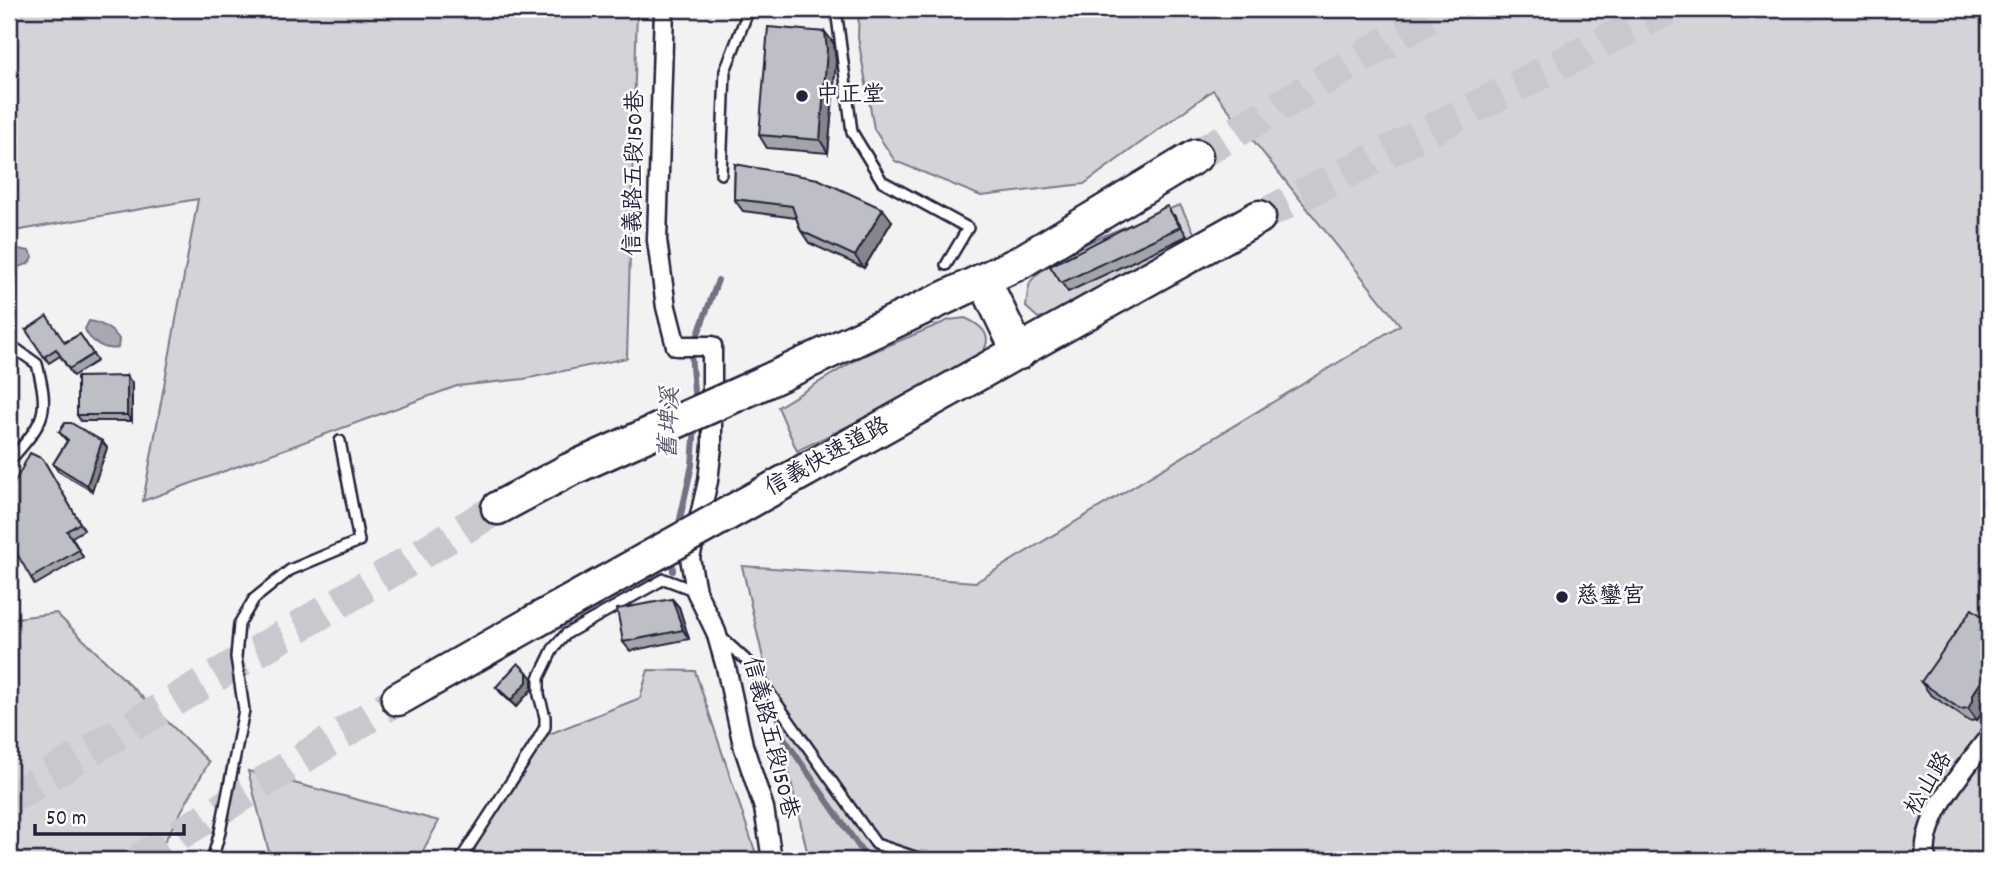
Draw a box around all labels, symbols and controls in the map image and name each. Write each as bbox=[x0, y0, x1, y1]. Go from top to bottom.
place label: 中正堂 bbox=[816, 80, 885, 113]
marker: 中正堂 bbox=[794, 88, 810, 104]
street label: 信義路五段150巷 bbox=[618, 89, 654, 256]
water label: 舊埤溪 bbox=[653, 384, 689, 460]
street label: 信義快速道路 bbox=[760, 410, 896, 506]
place label: 慈鑾宮 bbox=[1576, 581, 1645, 614]
marker: 慈鑾宮 bbox=[1554, 589, 1570, 605]
street label: 信義路五段150巷 bbox=[733, 653, 805, 824]
street label: 松山路 bbox=[1898, 746, 1962, 822]
scale bar bbox=[35, 792, 184, 836]
text: 50 m bbox=[46, 805, 86, 835]

